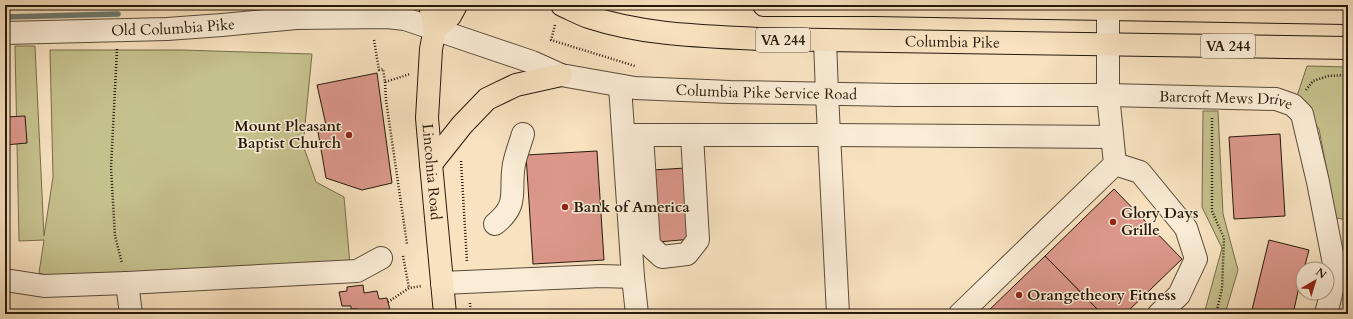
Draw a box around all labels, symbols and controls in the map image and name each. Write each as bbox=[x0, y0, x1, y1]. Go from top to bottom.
street label: Old Columbia Pike bbox=[111, 14, 236, 40]
road number: VA 244 bbox=[756, 28, 810, 52]
street label: Columbia Pike bbox=[905, 31, 1000, 53]
road number: VA 244 bbox=[1201, 34, 1255, 58]
street label: Columbia Pike Service Road bbox=[675, 80, 857, 104]
street label: Barcroft Mews Drive bbox=[1159, 86, 1296, 114]
place label: Mount Pleasant Baptist Church bbox=[234, 116, 342, 153]
street label: Lincolnia Road bbox=[418, 123, 446, 221]
marker: Mount Pleasant Baptist Church bbox=[344, 130, 354, 140]
place label: Bank of America bbox=[573, 197, 690, 217]
marker: Bank of America bbox=[560, 202, 570, 212]
place label: Glory Days Grille bbox=[1121, 203, 1198, 240]
marker: Glory Days Grille bbox=[1108, 217, 1118, 227]
north arrow bbox=[1295, 261, 1335, 301]
text: N bbox=[1312, 265, 1330, 283]
place label: Orangetheory Fitness bbox=[1027, 285, 1176, 305]
marker: Orangetheory Fitness bbox=[1014, 290, 1024, 300]

